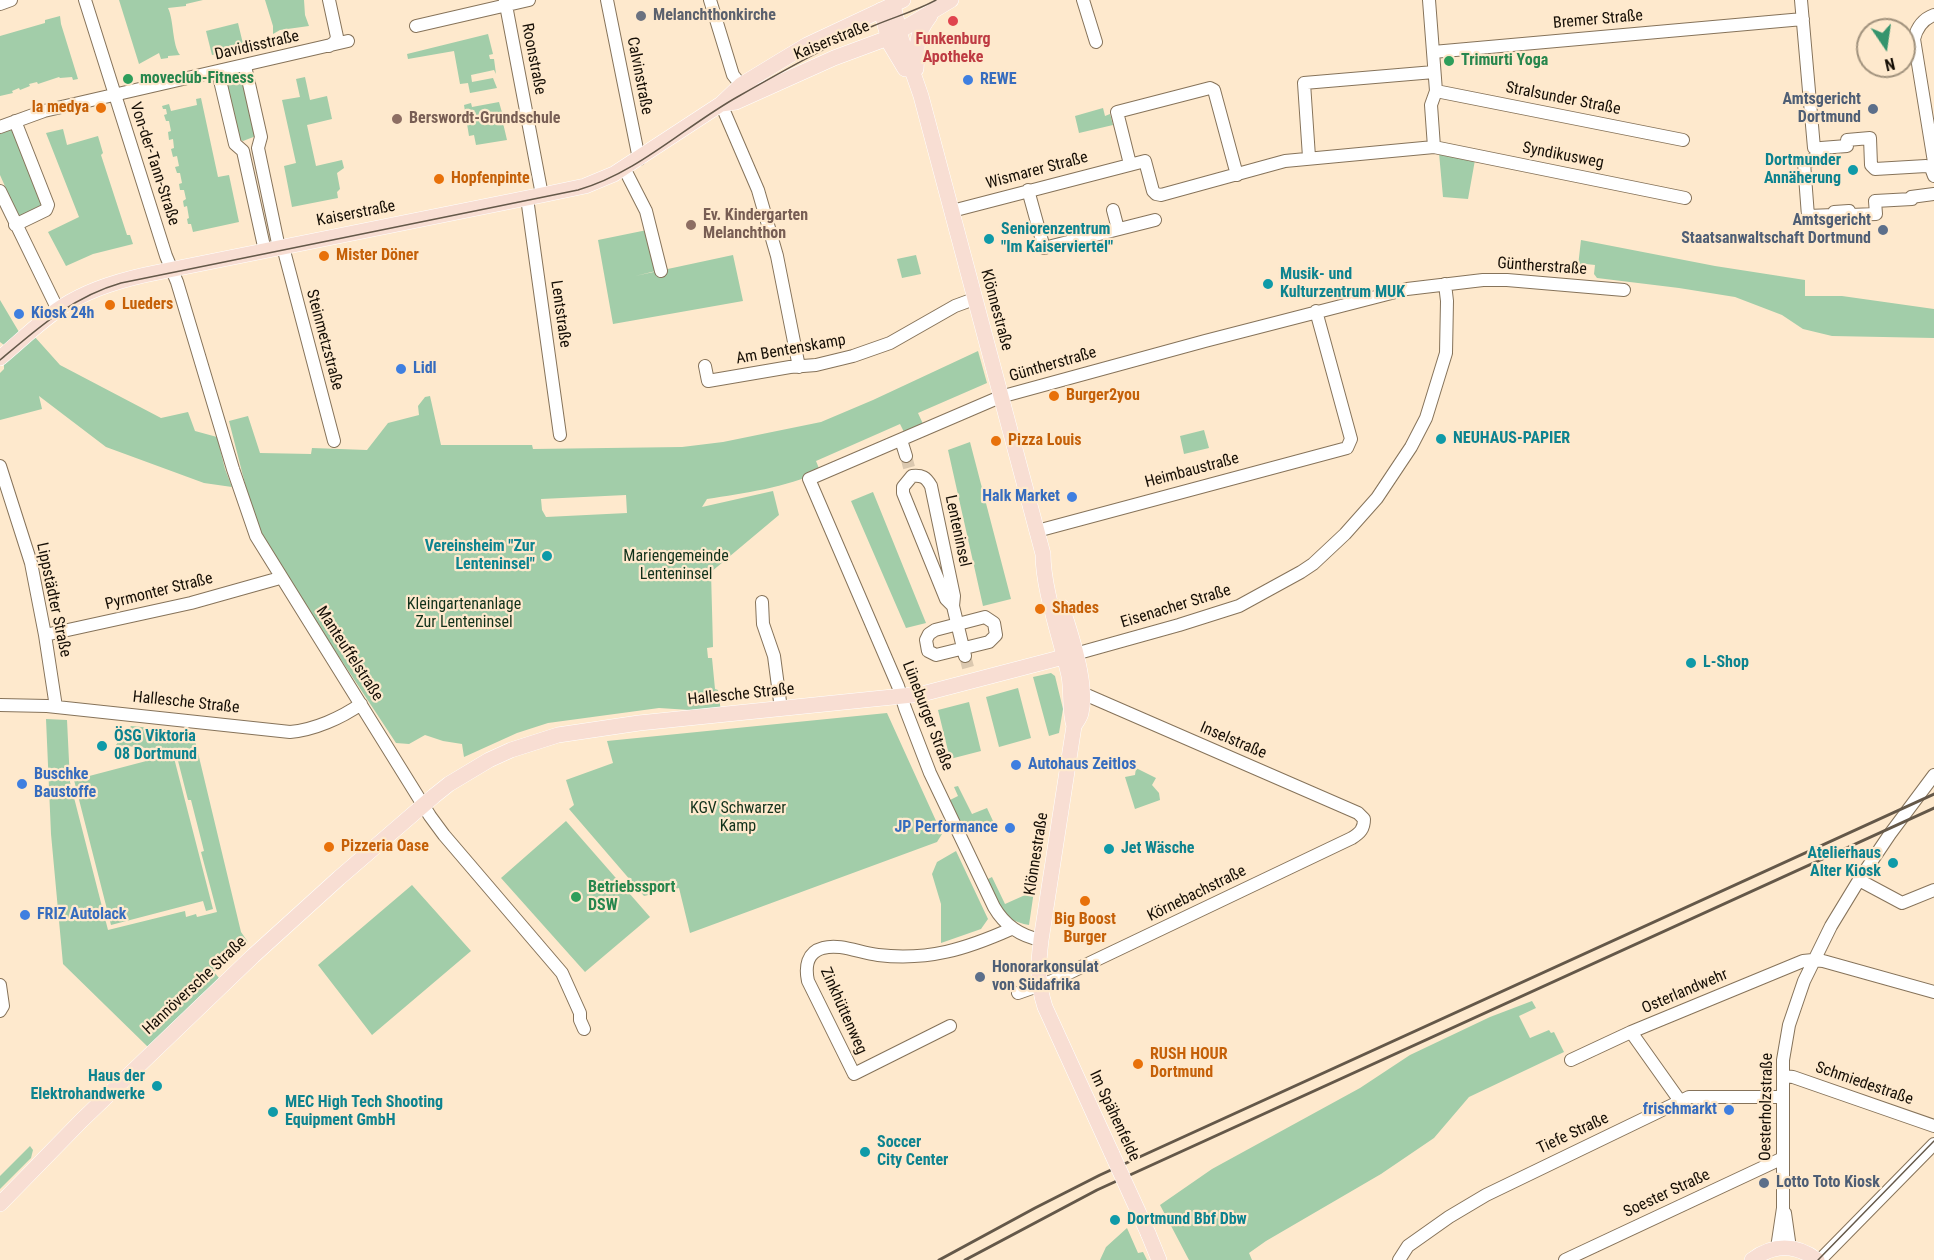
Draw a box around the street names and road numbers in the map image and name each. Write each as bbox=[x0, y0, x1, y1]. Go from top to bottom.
street label: Bremer Straße bbox=[1552, 7, 1644, 33]
street label: Kaiserstraße bbox=[791, 17, 873, 65]
street label: Roonstraße bbox=[517, 22, 549, 96]
street label: Davidisstraße bbox=[213, 27, 301, 65]
street label: Calvinstraße bbox=[622, 36, 656, 116]
street label: Stralsunder Straße bbox=[1504, 78, 1622, 120]
street label: Von-der-Tann-Straße bbox=[125, 100, 183, 228]
street label: Syndikusweg bbox=[1521, 139, 1605, 173]
street label: Wismarer Straße bbox=[984, 148, 1090, 194]
street label: Kaiserstraße bbox=[315, 197, 397, 231]
street label: Güntherstraße bbox=[1496, 254, 1588, 280]
street label: Klönnestraße bbox=[976, 267, 1016, 353]
street label: Lentstraße bbox=[546, 279, 574, 349]
street label: Steinmetzstraße bbox=[301, 288, 347, 392]
street label: Am Bentenskamp bbox=[735, 331, 847, 369]
street label: Güntherstraße bbox=[1007, 343, 1099, 387]
street label: Heimbaustraße bbox=[1143, 449, 1241, 493]
street label: Lenteninsel bbox=[940, 493, 974, 569]
street label: Lippstädter Straße bbox=[31, 541, 75, 659]
street label: Pyrmonter Straße bbox=[103, 569, 215, 615]
street label: Eisenacher Straße bbox=[1119, 581, 1233, 633]
street label: Manteuffelstraße bbox=[311, 603, 387, 705]
street label: Lüneburger Straße bbox=[897, 659, 957, 773]
street label: Hallesche Straße bbox=[687, 680, 795, 710]
street label: Hallesche Straße bbox=[132, 688, 240, 718]
street label: Inselstraße bbox=[1197, 718, 1269, 764]
street label: Klönnestraße bbox=[1021, 811, 1053, 897]
street label: Körnebachstraße bbox=[1145, 862, 1249, 926]
street label: Hannöversche Straße bbox=[139, 933, 251, 1039]
street label: Zinkhüttenweg bbox=[815, 965, 871, 1057]
street label: Osterlandwehr bbox=[1639, 965, 1731, 1019]
street label: Oesterholzstraße bbox=[1756, 1053, 1778, 1161]
street label: Schmiedestraße bbox=[1813, 1058, 1915, 1110]
street label: Im Spähenfelde bbox=[1085, 1068, 1143, 1164]
street label: Tiefe Straße bbox=[1534, 1109, 1612, 1159]
street label: Soester Straße bbox=[1621, 1166, 1713, 1222]

